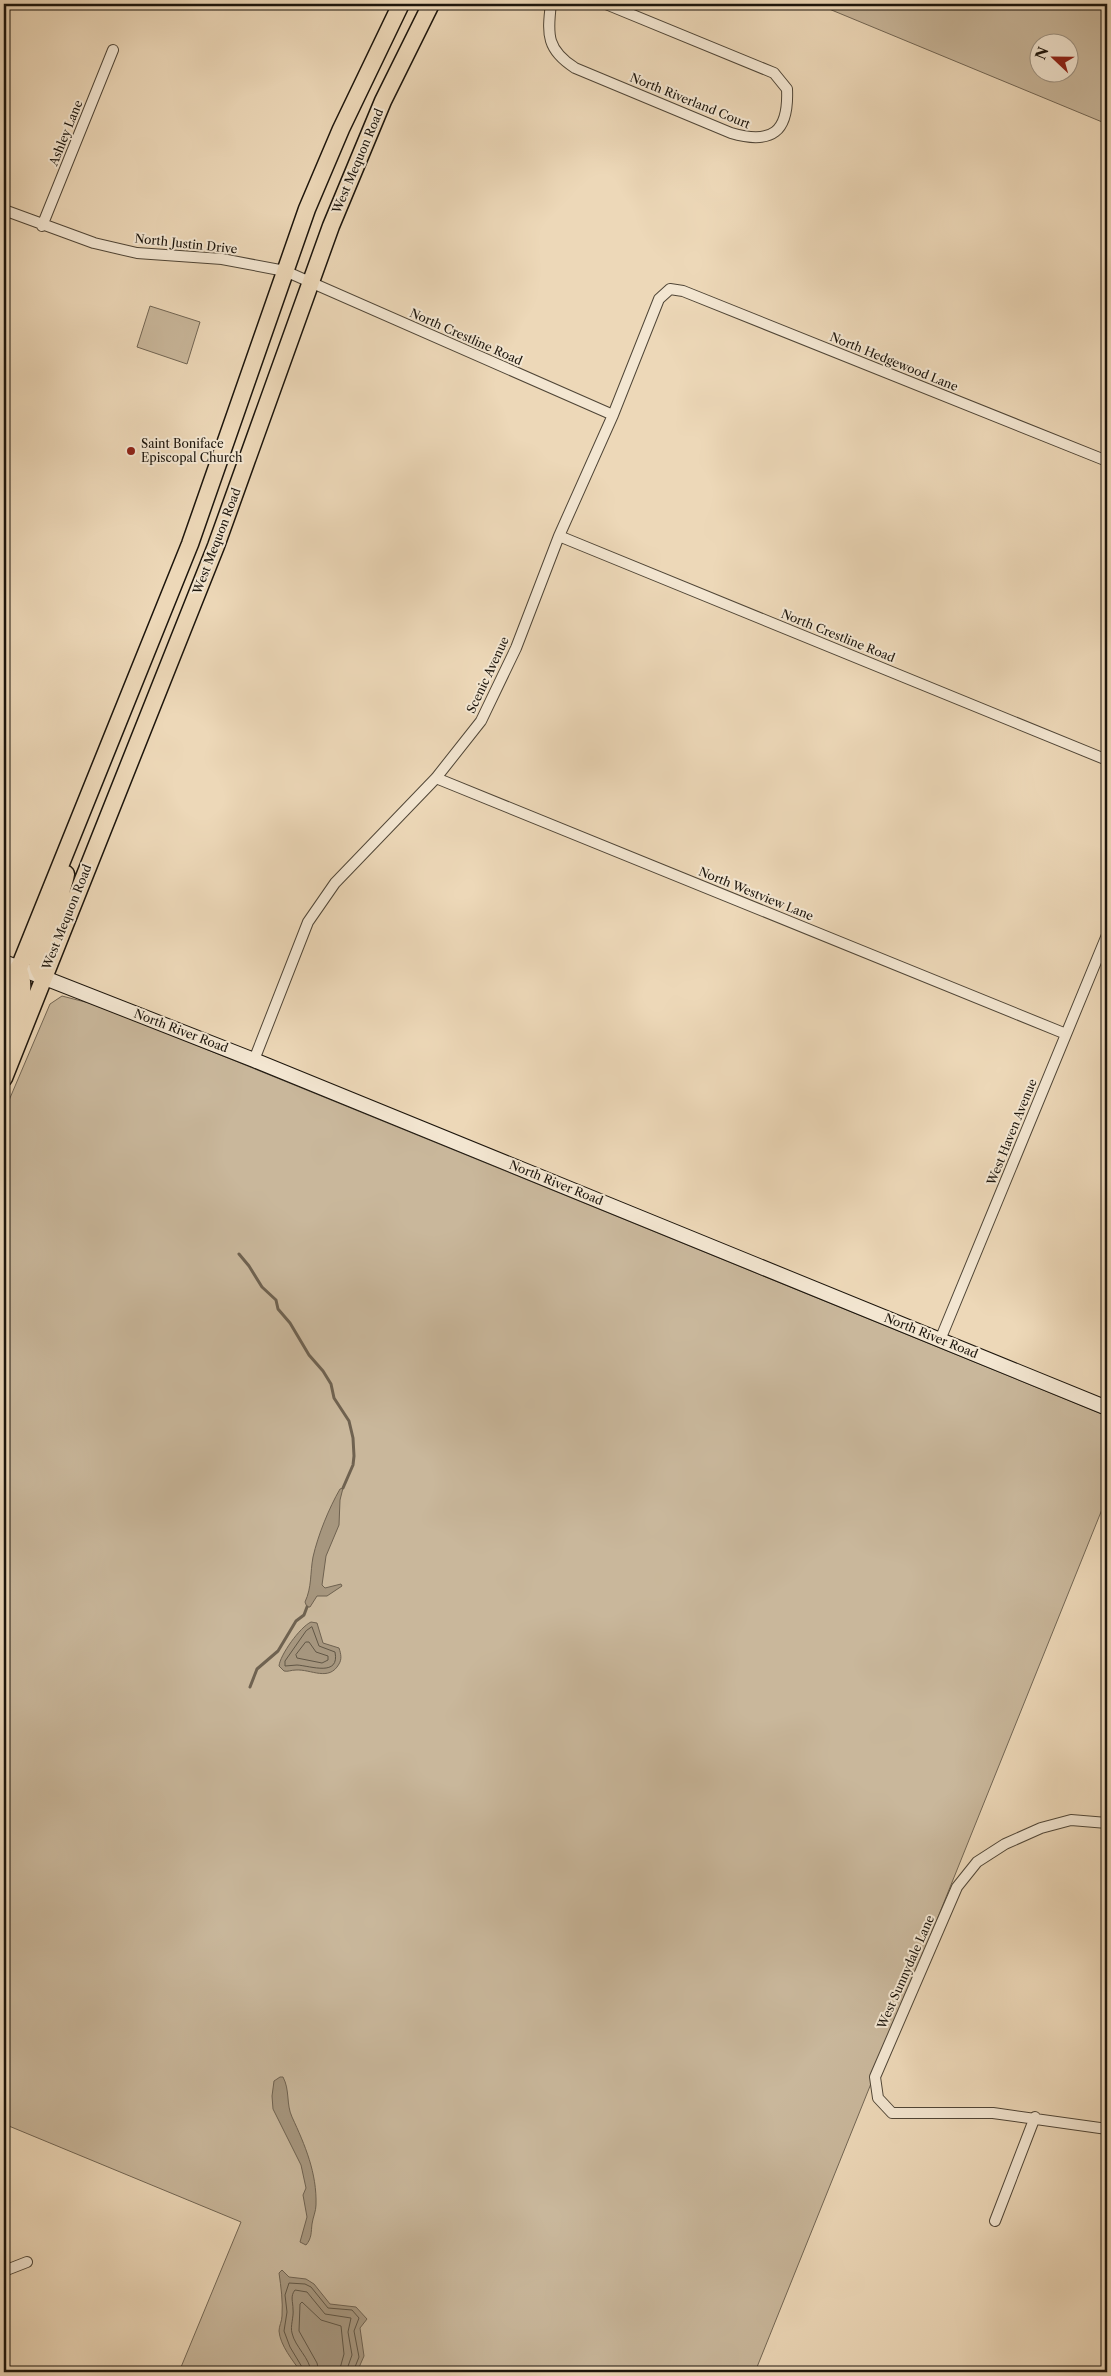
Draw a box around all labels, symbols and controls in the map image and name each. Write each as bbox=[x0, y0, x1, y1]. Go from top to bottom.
north arrow bbox=[1028, 32, 1078, 82]
text: N bbox=[1031, 44, 1053, 62]
street label: North Riverland Court bbox=[628, 70, 753, 132]
street label: Ashley Lane bbox=[45, 97, 86, 169]
street label: West Mequon Road bbox=[328, 106, 387, 216]
street label: North Justin Drive bbox=[134, 231, 239, 256]
street label: North Crestline Road bbox=[408, 305, 525, 368]
street label: North Hedgewood Lane bbox=[828, 329, 961, 394]
place label: Saint Boniface Episcopal Church bbox=[141, 436, 243, 465]
marker: Saint Boniface Episcopal Church bbox=[125, 445, 137, 457]
street label: West Mequon Road bbox=[189, 485, 244, 597]
street label: North Crestline Road bbox=[779, 606, 898, 666]
street label: Scenic Avenue bbox=[463, 634, 512, 716]
street label: West Mequon Road bbox=[38, 861, 95, 973]
street label: North Westview Lane bbox=[697, 864, 816, 924]
street label: North River Road bbox=[132, 1006, 231, 1056]
street label: West Haven Avenue bbox=[983, 1076, 1040, 1188]
street label: North River Road bbox=[507, 1157, 606, 1208]
street label: North River Road bbox=[882, 1310, 981, 1361]
street label: West Sunnydale Lane bbox=[873, 1912, 937, 2032]

